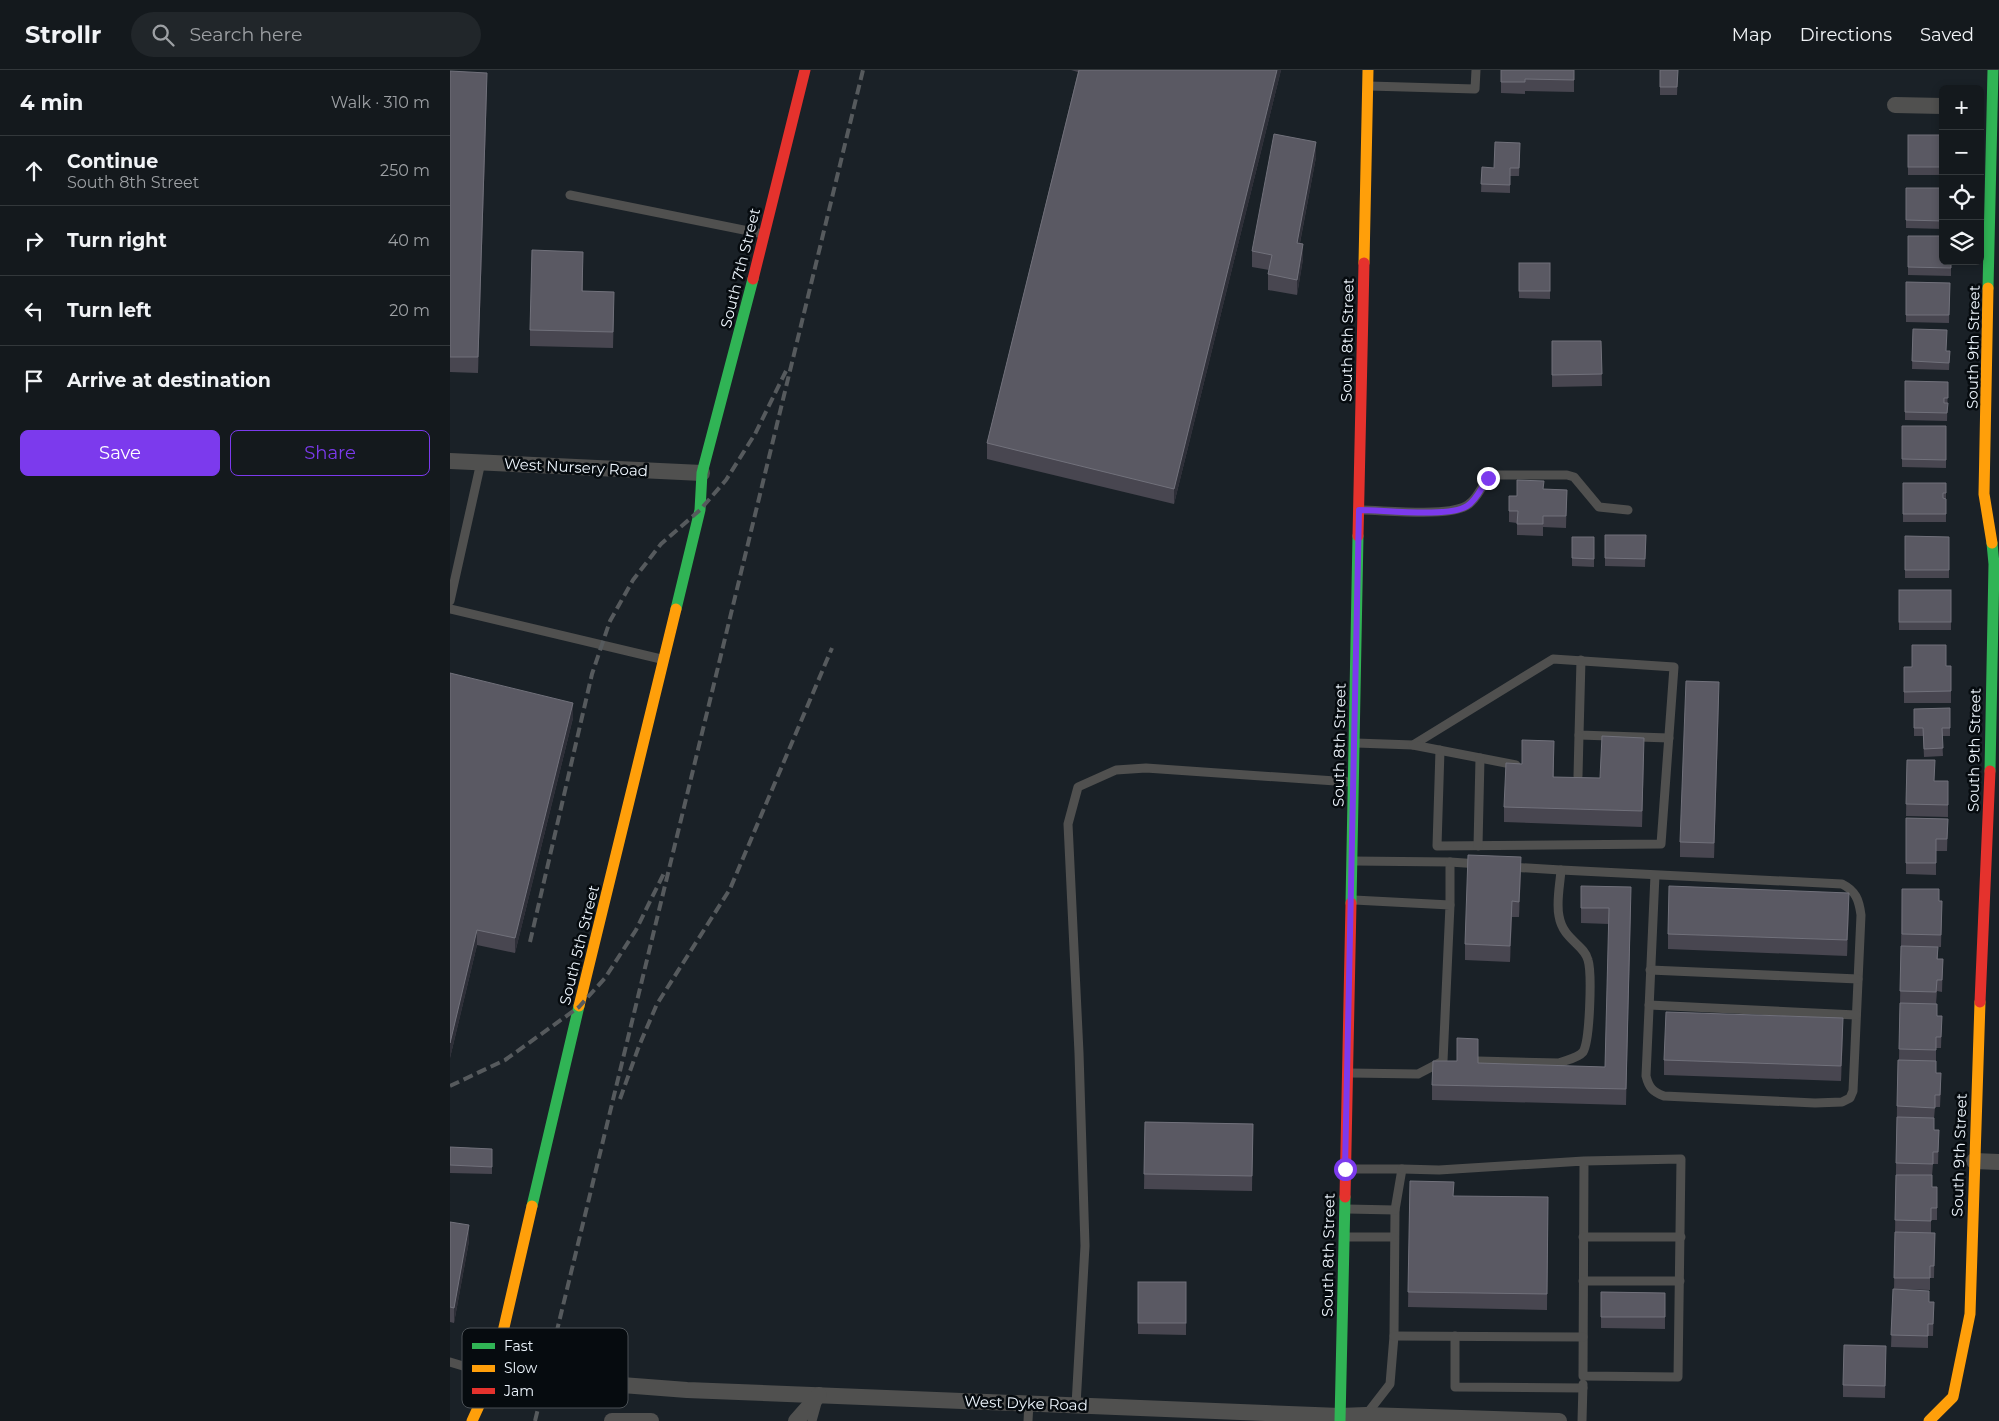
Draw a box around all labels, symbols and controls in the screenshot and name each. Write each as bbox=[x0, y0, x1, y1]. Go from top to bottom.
search box bbox=[131, 12, 481, 57]
text: Strollr bbox=[25, 20, 101, 49]
icon: search bbox=[149, 21, 177, 49]
text: Search here bbox=[189, 23, 302, 46]
text: Map bbox=[1732, 24, 1772, 46]
text: Directions bbox=[1800, 24, 1892, 46]
text: Saved bbox=[1920, 24, 1974, 46]
map controls bbox=[1939, 85, 1984, 265]
button: + bbox=[1939, 85, 1984, 130]
text: 4 min bbox=[20, 90, 83, 115]
text: Walk · 310 m bbox=[331, 93, 430, 112]
button: − bbox=[1939, 130, 1984, 175]
text: Continue bbox=[67, 150, 158, 173]
icon: ahead bbox=[20, 157, 48, 185]
text: 250 m bbox=[380, 161, 430, 180]
text: South 8th Street bbox=[67, 173, 199, 192]
button: locate bbox=[1939, 175, 1984, 220]
street label: South 7th Street bbox=[716, 206, 764, 330]
button: layers bbox=[1939, 220, 1984, 265]
icon: right bbox=[20, 227, 48, 255]
text: Turn right bbox=[67, 229, 167, 252]
text: 40 m bbox=[388, 231, 430, 250]
street label: South 8th Street bbox=[1336, 278, 1358, 402]
street label: South 9th Street bbox=[1962, 285, 1984, 409]
icon: left bbox=[20, 297, 48, 325]
text: Turn left bbox=[67, 299, 152, 322]
text: 20 m bbox=[389, 301, 430, 320]
icon: arrive bbox=[20, 367, 48, 395]
text: Arrive at destination bbox=[67, 369, 271, 392]
button: Save bbox=[20, 430, 220, 476]
button: Share bbox=[230, 430, 430, 476]
street label: West Nursery Road bbox=[504, 454, 648, 480]
route end bbox=[1477, 467, 1500, 490]
street label: South 8th Street bbox=[1328, 683, 1350, 807]
street label: South 9th Street bbox=[1963, 688, 1985, 812]
street label: South 5th Street bbox=[555, 883, 603, 1007]
street label: South 9th Street bbox=[1947, 1093, 1971, 1217]
route start bbox=[1334, 1158, 1357, 1181]
street label: South 8th Street bbox=[1317, 1193, 1339, 1317]
legend bbox=[462, 1328, 628, 1408]
text: Fast bbox=[504, 1337, 534, 1355]
text: Slow bbox=[504, 1359, 538, 1377]
text: Jam bbox=[503, 1382, 534, 1400]
street label: West Dyke Road bbox=[964, 1391, 1088, 1415]

